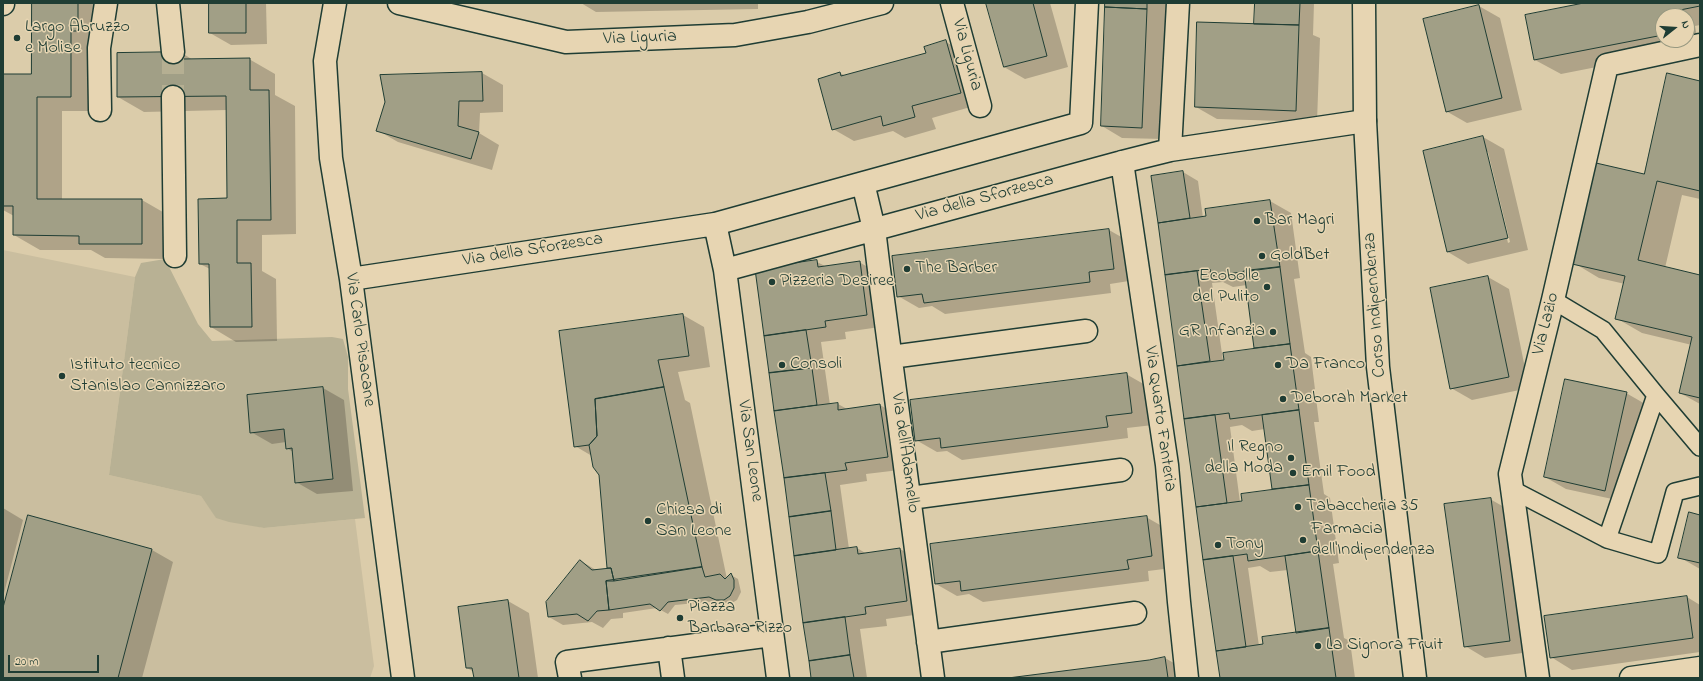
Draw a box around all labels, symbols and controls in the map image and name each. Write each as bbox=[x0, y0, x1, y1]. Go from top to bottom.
north arrow bbox=[1655, 8, 1695, 48]
place label: Largo Abruzzo e Molise bbox=[25, 17, 130, 60]
street label: Via Liguria bbox=[946, 17, 986, 93]
text: N bbox=[1677, 19, 1694, 31]
street label: Via Liguria bbox=[603, 27, 677, 51]
marker: Largo Abruzzo e Molise bbox=[12, 33, 22, 43]
street label: Via della Sforzesca bbox=[914, 170, 1056, 228]
place label: Bar Magri bbox=[1265, 210, 1334, 232]
marker: Bar Magri bbox=[1252, 216, 1262, 226]
street label: Via della Sforzesca bbox=[461, 229, 605, 273]
street label: Corso Indipendenza bbox=[1360, 232, 1392, 378]
place label: GoldBet bbox=[1270, 245, 1329, 267]
marker: GoldBet bbox=[1257, 251, 1267, 261]
place label: The Barber bbox=[915, 258, 997, 280]
marker: The Barber bbox=[902, 264, 912, 274]
place label: Ecobolle del Pulito bbox=[1192, 266, 1259, 308]
place label: Pizzeria Desiree bbox=[780, 271, 894, 293]
street label: Via Carlo Pisacane bbox=[339, 272, 379, 408]
marker: Pizzeria Desiree bbox=[767, 277, 777, 287]
marker: Ecobolle del Pulito bbox=[1262, 282, 1272, 292]
street label: Via Lazio bbox=[1529, 291, 1565, 357]
place label: GR Infanzia bbox=[1179, 321, 1265, 343]
marker: GR Infanzia bbox=[1268, 327, 1278, 337]
street label: Via Quarto Fanteria bbox=[1138, 345, 1180, 493]
place label: Consoli bbox=[790, 354, 842, 376]
place label: Da Franco bbox=[1286, 354, 1365, 376]
place label: Istituto tecnico Stanislao Cannizzaro bbox=[70, 355, 226, 398]
marker: Consoli bbox=[777, 360, 787, 370]
marker: Da Franco bbox=[1273, 360, 1283, 370]
marker: Istituto tecnico Stanislao Cannizzaro bbox=[57, 371, 67, 381]
place label: Deborah Market bbox=[1291, 388, 1408, 410]
street label: Via dell'Adamello bbox=[885, 391, 923, 515]
marker: Deborah Market bbox=[1278, 394, 1288, 404]
street label: Via San Leone bbox=[731, 399, 767, 503]
place label: Il Regno della Moda bbox=[1204, 437, 1283, 480]
marker: Il Regno della Moda bbox=[1286, 453, 1296, 463]
place label: Emil Food bbox=[1301, 462, 1376, 484]
marker: Emil Food bbox=[1288, 468, 1298, 478]
place label: Tabaccheria 35 bbox=[1306, 496, 1419, 518]
place label: Chiesa di San Leone bbox=[656, 500, 732, 542]
marker: Tabaccheria 35 bbox=[1293, 502, 1303, 512]
marker: Chiesa di San Leone bbox=[643, 516, 653, 526]
place label: Farmacia dell'Indipendenza bbox=[1311, 519, 1435, 562]
place label: Tony bbox=[1226, 534, 1264, 556]
marker: Farmacia dell'Indipendenza bbox=[1298, 535, 1308, 545]
marker: Tony bbox=[1213, 540, 1223, 550]
place label: Piazza Barbara Rizzo bbox=[688, 597, 792, 640]
marker: Piazza Barbara Rizzo bbox=[675, 613, 685, 623]
place label: La Signora Fruit bbox=[1326, 635, 1443, 657]
marker: La Signora Fruit bbox=[1313, 641, 1323, 651]
scale bar bbox=[10, 647, 101, 673]
text: 20 m bbox=[15, 653, 38, 671]

